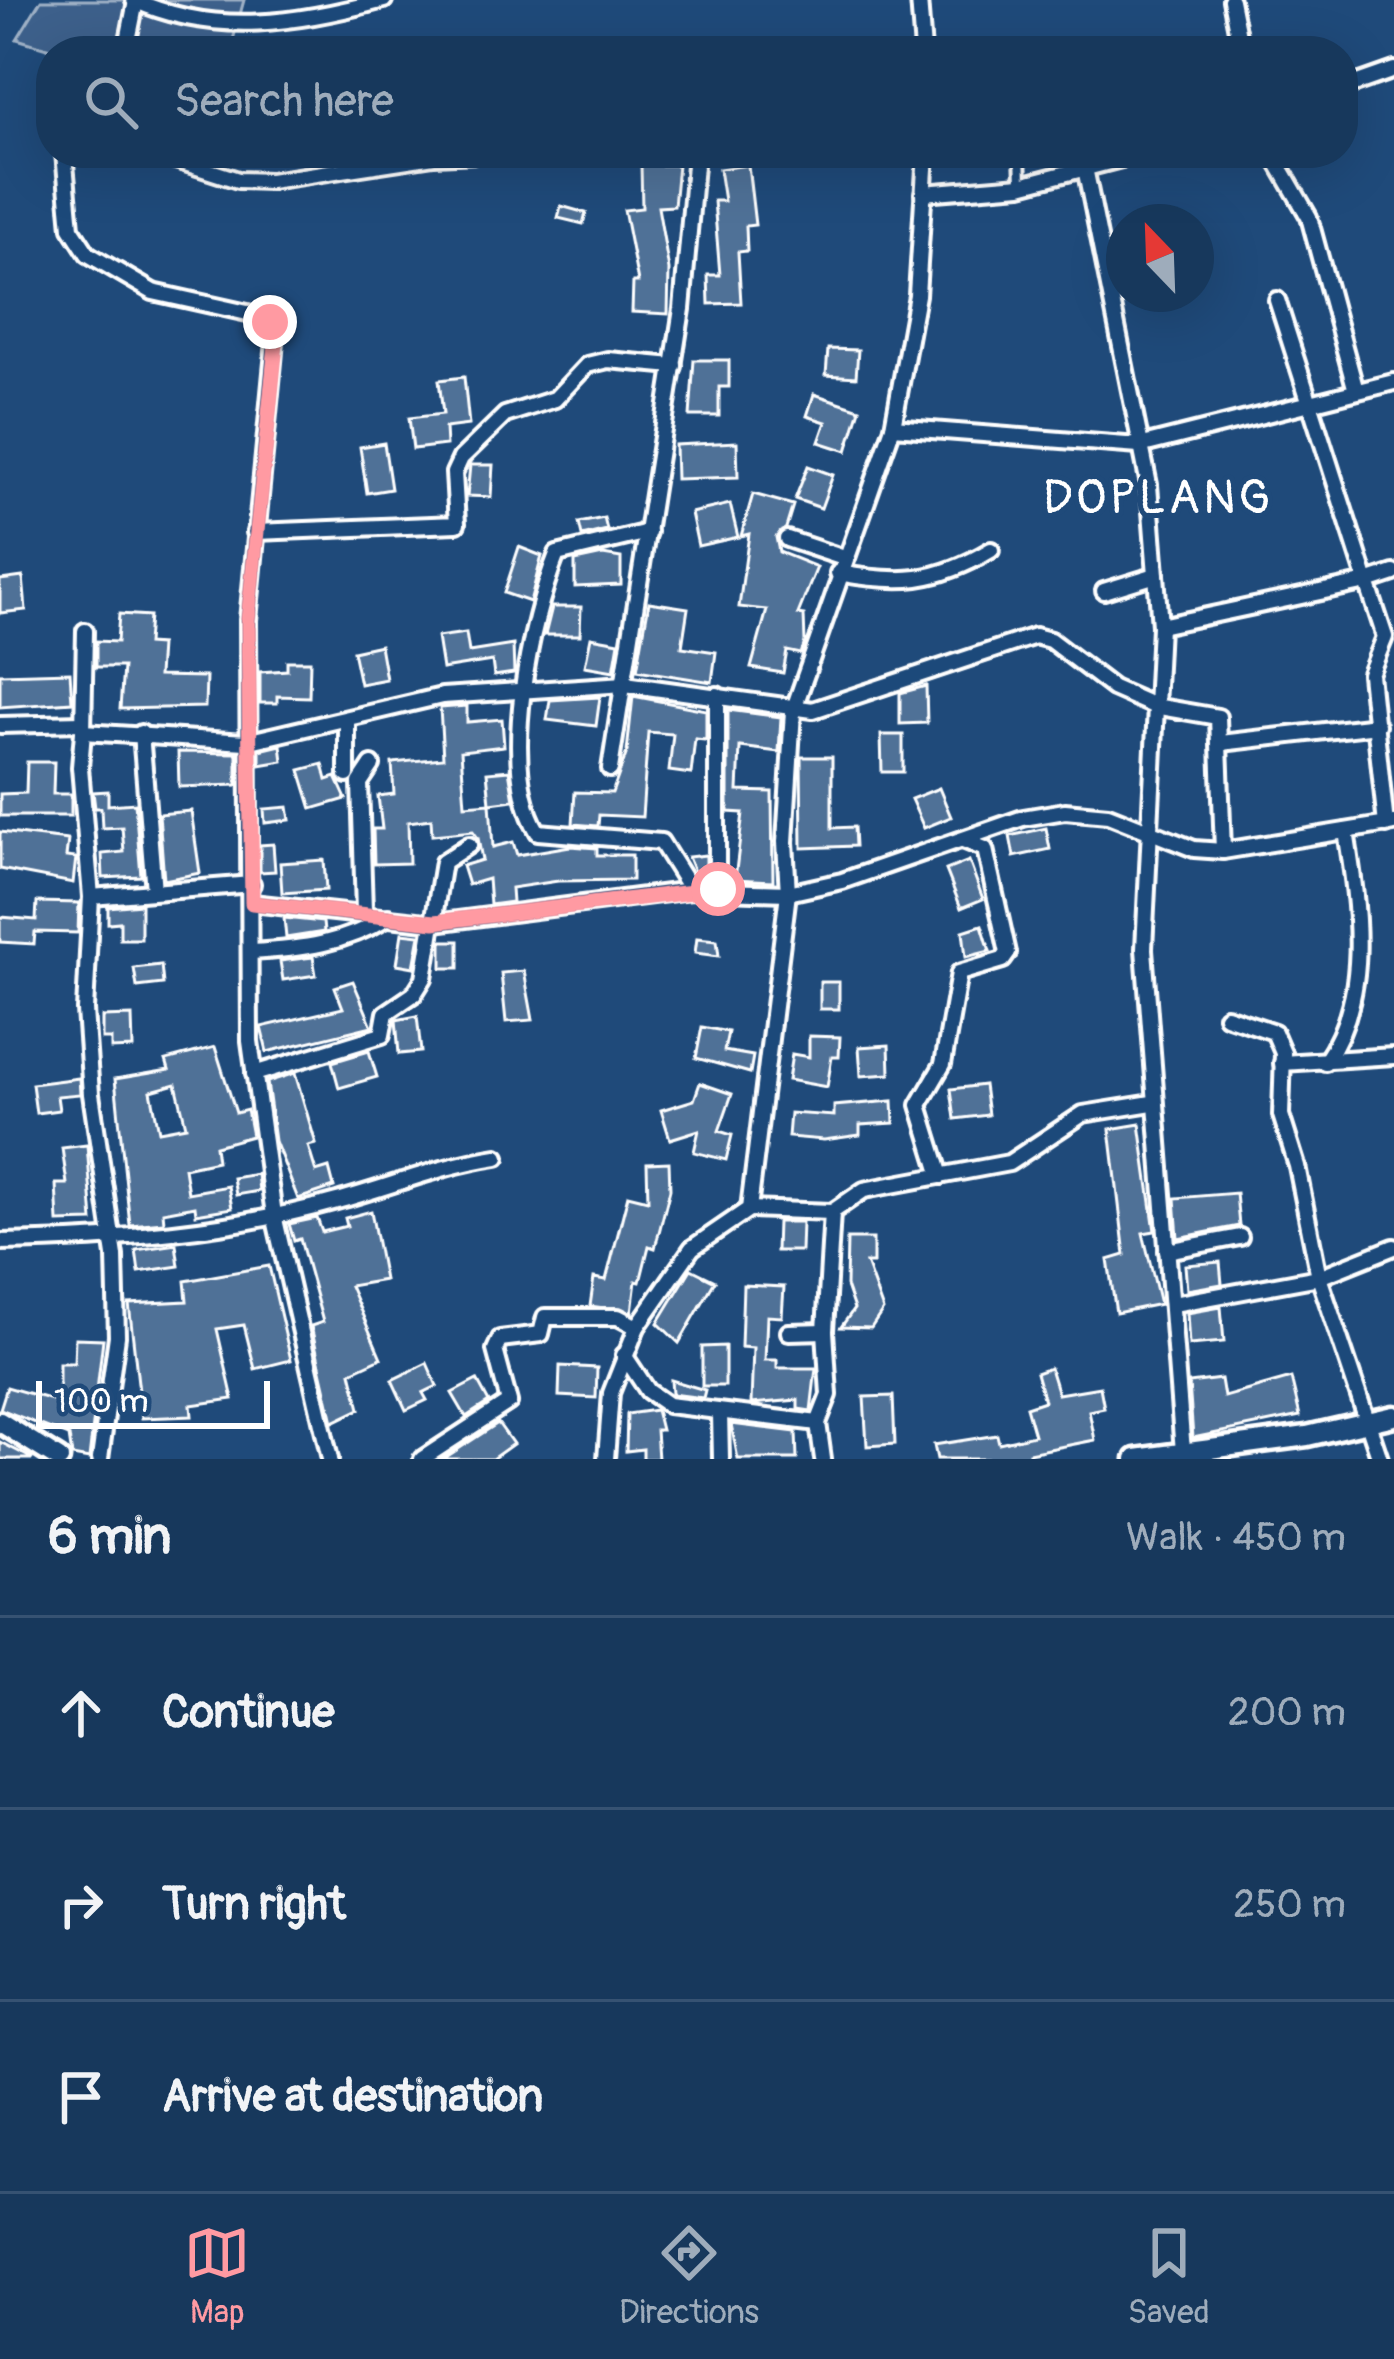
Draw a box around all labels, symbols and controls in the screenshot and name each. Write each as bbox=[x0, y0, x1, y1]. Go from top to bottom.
search box bbox=[36, 36, 1358, 168]
icon: search bbox=[78, 69, 144, 135]
text: Search here bbox=[174, 74, 394, 130]
north arrow bbox=[1106, 204, 1214, 312]
route end bbox=[243, 295, 297, 349]
district label: DOPLANG bbox=[1043, 468, 1273, 528]
route start bbox=[691, 862, 745, 916]
scale bar bbox=[36, 1375, 270, 1428]
text: 100 m bbox=[54, 1381, 148, 1422]
text: 6 min bbox=[48, 1505, 171, 1569]
text: Walk · 450 m bbox=[1126, 1513, 1346, 1562]
icon: ahead bbox=[48, 1680, 114, 1746]
text: Continue bbox=[162, 1685, 335, 1741]
text: 200 m bbox=[1228, 1688, 1346, 1737]
icon: right bbox=[48, 1872, 114, 1938]
text: Turn right bbox=[162, 1877, 346, 1933]
text: 250 m bbox=[1233, 1880, 1346, 1929]
icon: arrive bbox=[48, 2064, 114, 2130]
text: Arrive at destination bbox=[162, 2069, 543, 2125]
tab: Map bbox=[184, 2220, 250, 2333]
tab: Directions bbox=[619, 2220, 759, 2333]
tab: Saved bbox=[1128, 2220, 1210, 2333]

